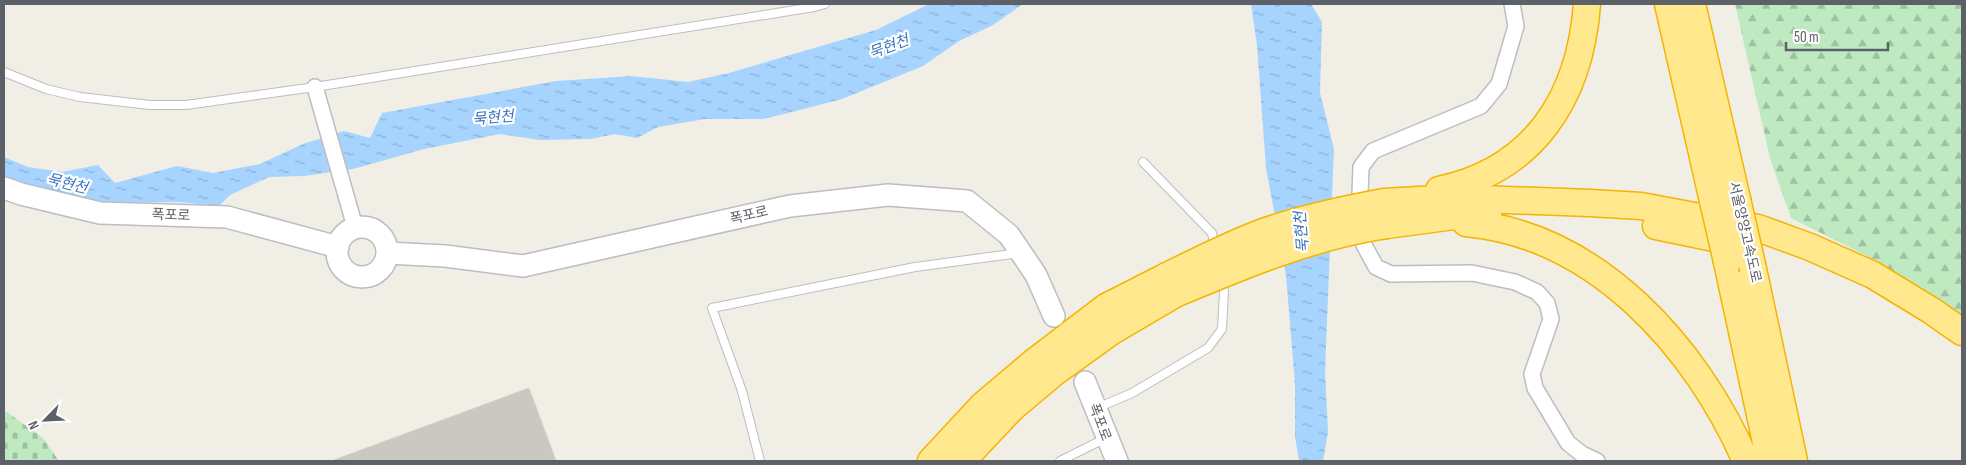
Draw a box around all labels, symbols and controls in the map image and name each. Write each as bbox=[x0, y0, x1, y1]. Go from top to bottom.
scale bar bbox=[1786, 20, 1888, 52]
text: 50 m bbox=[1794, 28, 1819, 47]
water label: 묵현천 bbox=[866, 30, 914, 63]
water label: 묵현천 bbox=[472, 107, 517, 129]
water label: 묵현천 bbox=[45, 170, 92, 199]
street label: 서울양양고속도로 bbox=[1725, 180, 1765, 284]
street label: 폭포로 bbox=[728, 202, 770, 228]
street label: 폭포로 bbox=[151, 206, 191, 224]
water label: 묵현천 bbox=[1291, 208, 1313, 253]
north arrow bbox=[20, 395, 70, 445]
street label: 폭포로 bbox=[1085, 401, 1115, 443]
text: N bbox=[24, 418, 43, 432]

